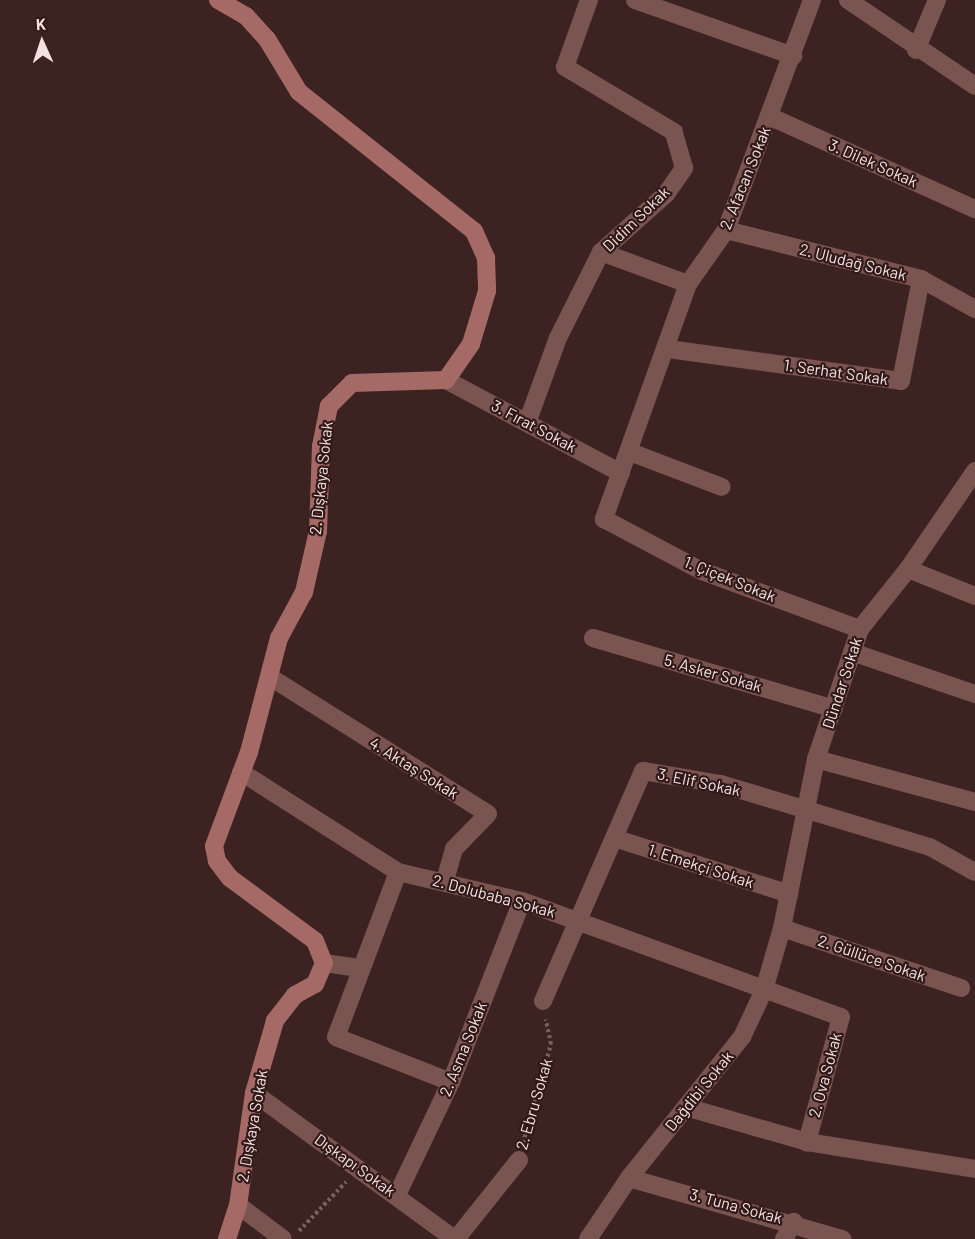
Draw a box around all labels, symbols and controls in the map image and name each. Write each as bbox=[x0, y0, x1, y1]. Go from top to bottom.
north arrow bbox=[12, 12, 72, 72]
text: K bbox=[36, 14, 47, 33]
street label: 2. Afacan Sokak bbox=[716, 124, 774, 232]
street label: 3. Dilek Sokak bbox=[826, 135, 920, 191]
street label: Didim Sokak bbox=[599, 182, 673, 256]
street label: 2. Uludağ Sokak bbox=[797, 239, 909, 285]
street label: 1. Serhat Sokak bbox=[783, 355, 889, 389]
street label: 3. Fırat Sokak bbox=[488, 396, 580, 456]
street label: 2. Dışkaya Sokak bbox=[305, 420, 337, 536]
street label: 1. Çiçek Sokak bbox=[681, 552, 779, 606]
street label: Dündar Sokak bbox=[818, 635, 866, 731]
street label: 5. Asker Sokak bbox=[662, 650, 764, 696]
street label: 4. Aktaş Sokak bbox=[366, 733, 462, 803]
street label: 3. Elif Sokak bbox=[656, 764, 742, 800]
street label: 1. Emekçi Sokak bbox=[646, 840, 756, 892]
street label: 2. Dolubaba Sokak bbox=[431, 870, 557, 922]
street label: 2. Güllüce Sokak bbox=[816, 931, 928, 985]
street label: 2. Asma Sokak bbox=[435, 999, 491, 1099]
street label: 2. Ova Sokak bbox=[804, 1030, 846, 1120]
street label: Dağdibi Sokak bbox=[661, 1047, 737, 1135]
street label: 2. Ebru Sokak bbox=[512, 1056, 556, 1152]
street label: 2. Dışkaya Sokak bbox=[233, 1068, 271, 1184]
street label: Dışkapı Sokak bbox=[311, 1129, 399, 1201]
street label: 3. Tuna Sokak bbox=[688, 1184, 784, 1228]

